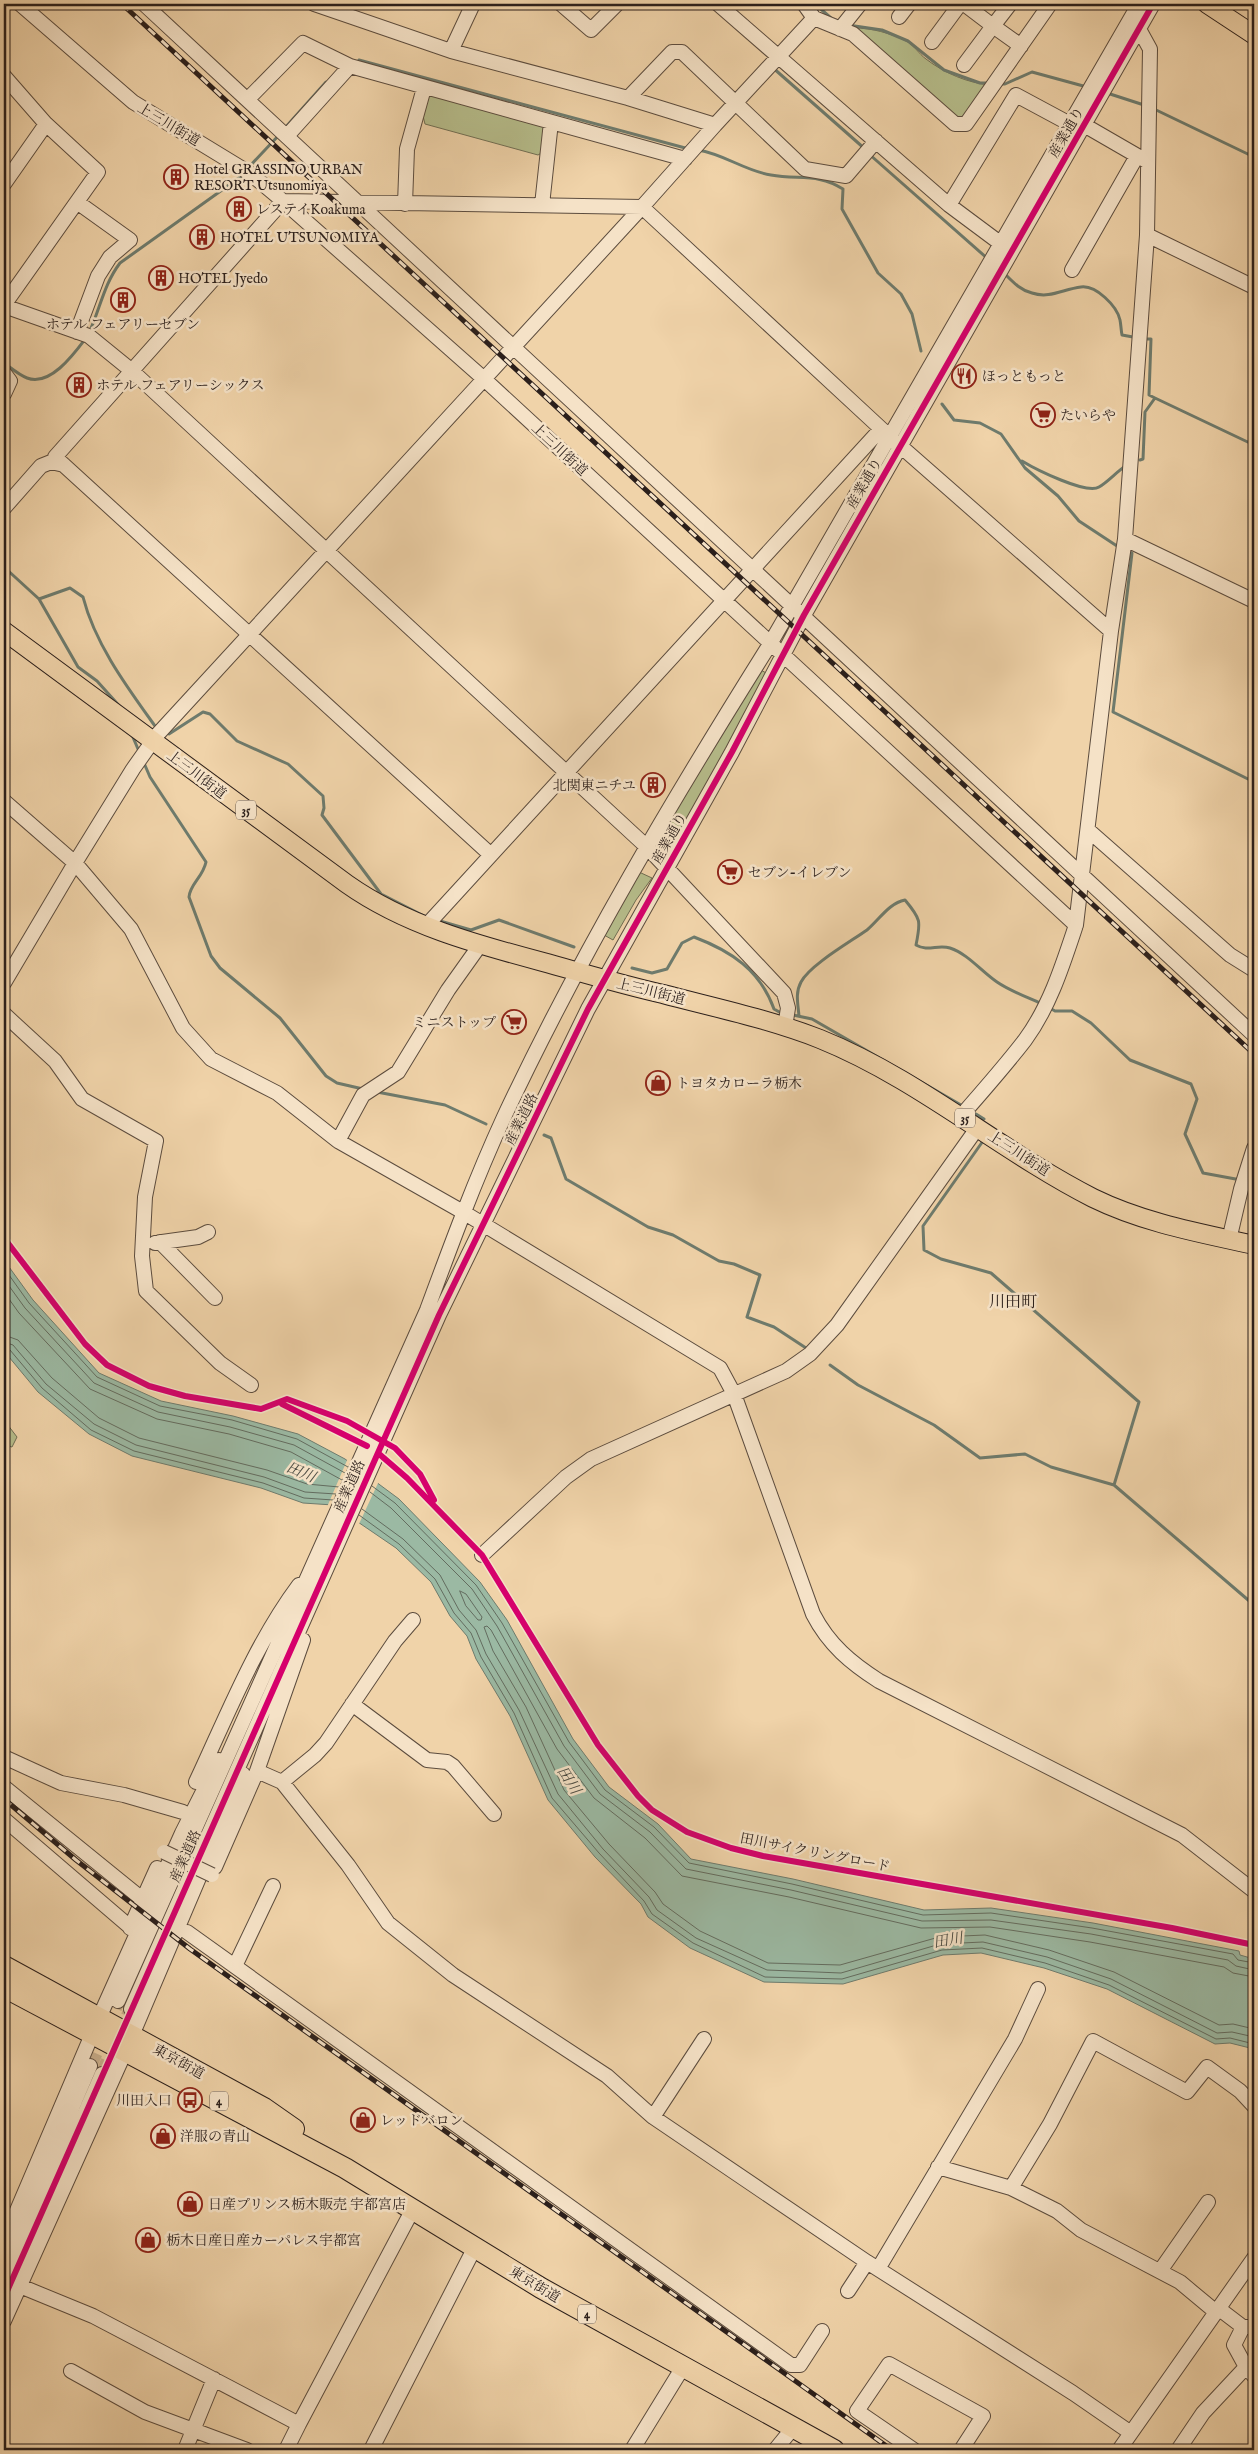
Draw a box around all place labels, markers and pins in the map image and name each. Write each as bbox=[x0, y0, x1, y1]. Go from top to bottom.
place label: Hotel GRASSINO URBAN RESORT Utsunomiya bbox=[194, 161, 363, 195]
building icon: Hotel GRASSINO URBAN RESORT Utsunomiya bbox=[163, 164, 189, 190]
building icon: レステイKoakuma bbox=[226, 196, 252, 222]
place label: レステイKoakuma bbox=[256, 201, 367, 219]
building icon: HOTEL UTSUNOMIYA bbox=[189, 224, 215, 250]
place label: HOTEL UTSUNOMIYA bbox=[220, 229, 379, 247]
building icon: HOTEL Jyedo bbox=[148, 265, 174, 291]
place label: HOTEL Jyedo bbox=[178, 270, 268, 288]
building icon: ホテル フェアリーセブン bbox=[110, 287, 136, 313]
place label: ホテル フェアリーセブン bbox=[46, 316, 200, 334]
restaurant icon: ほっともっと bbox=[951, 363, 977, 389]
place label: ほっともっと bbox=[982, 368, 1066, 386]
building icon: ホテル フェアリーシックス bbox=[66, 372, 92, 398]
place label: ホテル フェアリーシックス bbox=[96, 377, 264, 395]
supermarket icon: たいらや bbox=[1030, 402, 1056, 428]
place label: たいらや bbox=[1060, 407, 1116, 425]
building icon: 北関東ニチユ bbox=[640, 772, 666, 798]
place label: 北関東ニチユ bbox=[553, 777, 636, 795]
supermarket icon: セブン-イレブン bbox=[717, 859, 743, 885]
place label: セブン-イレブン bbox=[748, 864, 851, 882]
supermarket icon: ミニストップ bbox=[501, 1009, 527, 1035]
place label: ミニストップ bbox=[412, 1014, 496, 1032]
shop icon: トヨタカローラ栃木 bbox=[645, 1070, 671, 1096]
place label: トヨタカローラ栃木 bbox=[676, 1075, 802, 1093]
bus stop icon: 川田入口 bbox=[177, 2087, 203, 2113]
place label: 川田入口 bbox=[116, 2092, 172, 2110]
shop icon: レッドバロン bbox=[350, 2107, 376, 2133]
place label: レッドバロン bbox=[380, 2112, 464, 2130]
shop icon: 洋服の青山 bbox=[150, 2123, 176, 2149]
place label: 洋服の青山 bbox=[180, 2128, 250, 2146]
shop icon: 日産プリンス栃木販売 宇都宮店 bbox=[177, 2191, 203, 2217]
place label: 日産プリンス栃木販売 宇都宮店 bbox=[208, 2196, 406, 2214]
shop icon: 栃木日産日産カーパレス宇都宮 bbox=[135, 2227, 161, 2253]
place label: 栃木日産日産カーパレス宇都宮 bbox=[166, 2232, 361, 2250]

